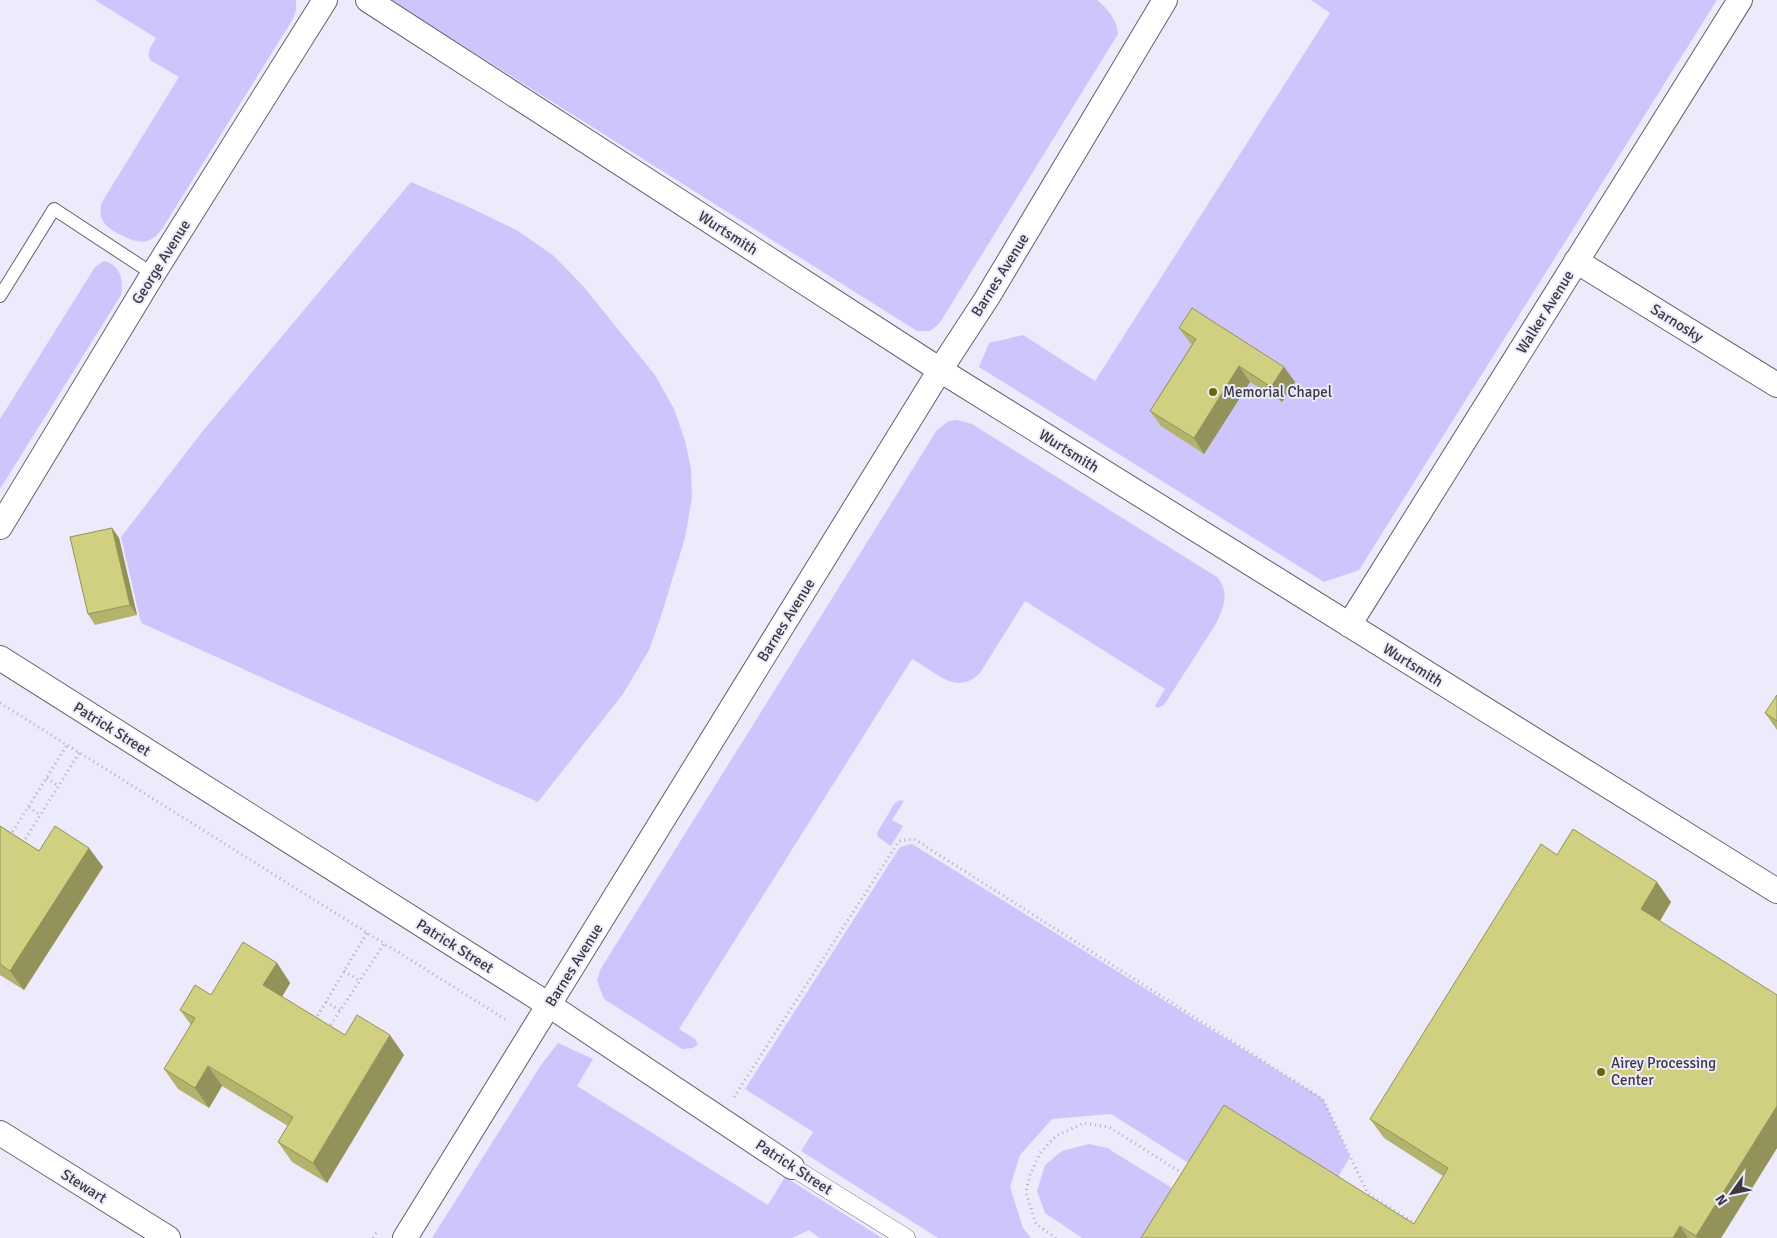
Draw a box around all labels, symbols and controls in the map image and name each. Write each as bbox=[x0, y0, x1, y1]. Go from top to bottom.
street label: Wurtsmith bbox=[695, 207, 761, 259]
street label: George Avenue bbox=[128, 217, 194, 307]
street label: Barnes Avenue bbox=[967, 230, 1033, 320]
street label: Walker Avenue bbox=[1512, 267, 1578, 357]
street label: Sarnosky bbox=[1647, 300, 1707, 346]
place label: Memorial Chapel bbox=[1223, 383, 1332, 401]
marker: Memorial Chapel bbox=[1207, 386, 1219, 398]
street label: Wurtsmith bbox=[1036, 425, 1102, 477]
street label: Barnes Avenue bbox=[753, 575, 819, 665]
street label: Wurtsmith bbox=[1380, 639, 1446, 691]
street label: Patrick Street bbox=[70, 698, 154, 760]
street label: Patrick Street bbox=[413, 915, 497, 977]
street label: Barnes Avenue bbox=[541, 920, 607, 1010]
place label: Airey Processing Center bbox=[1611, 1054, 1716, 1089]
marker: Airey Processing Center bbox=[1595, 1066, 1607, 1078]
street label: Patrick Street bbox=[752, 1136, 836, 1198]
street label: Stewart bbox=[58, 1165, 110, 1207]
north arrow bbox=[1707, 1168, 1757, 1218]
text: N bbox=[1712, 1191, 1731, 1209]

